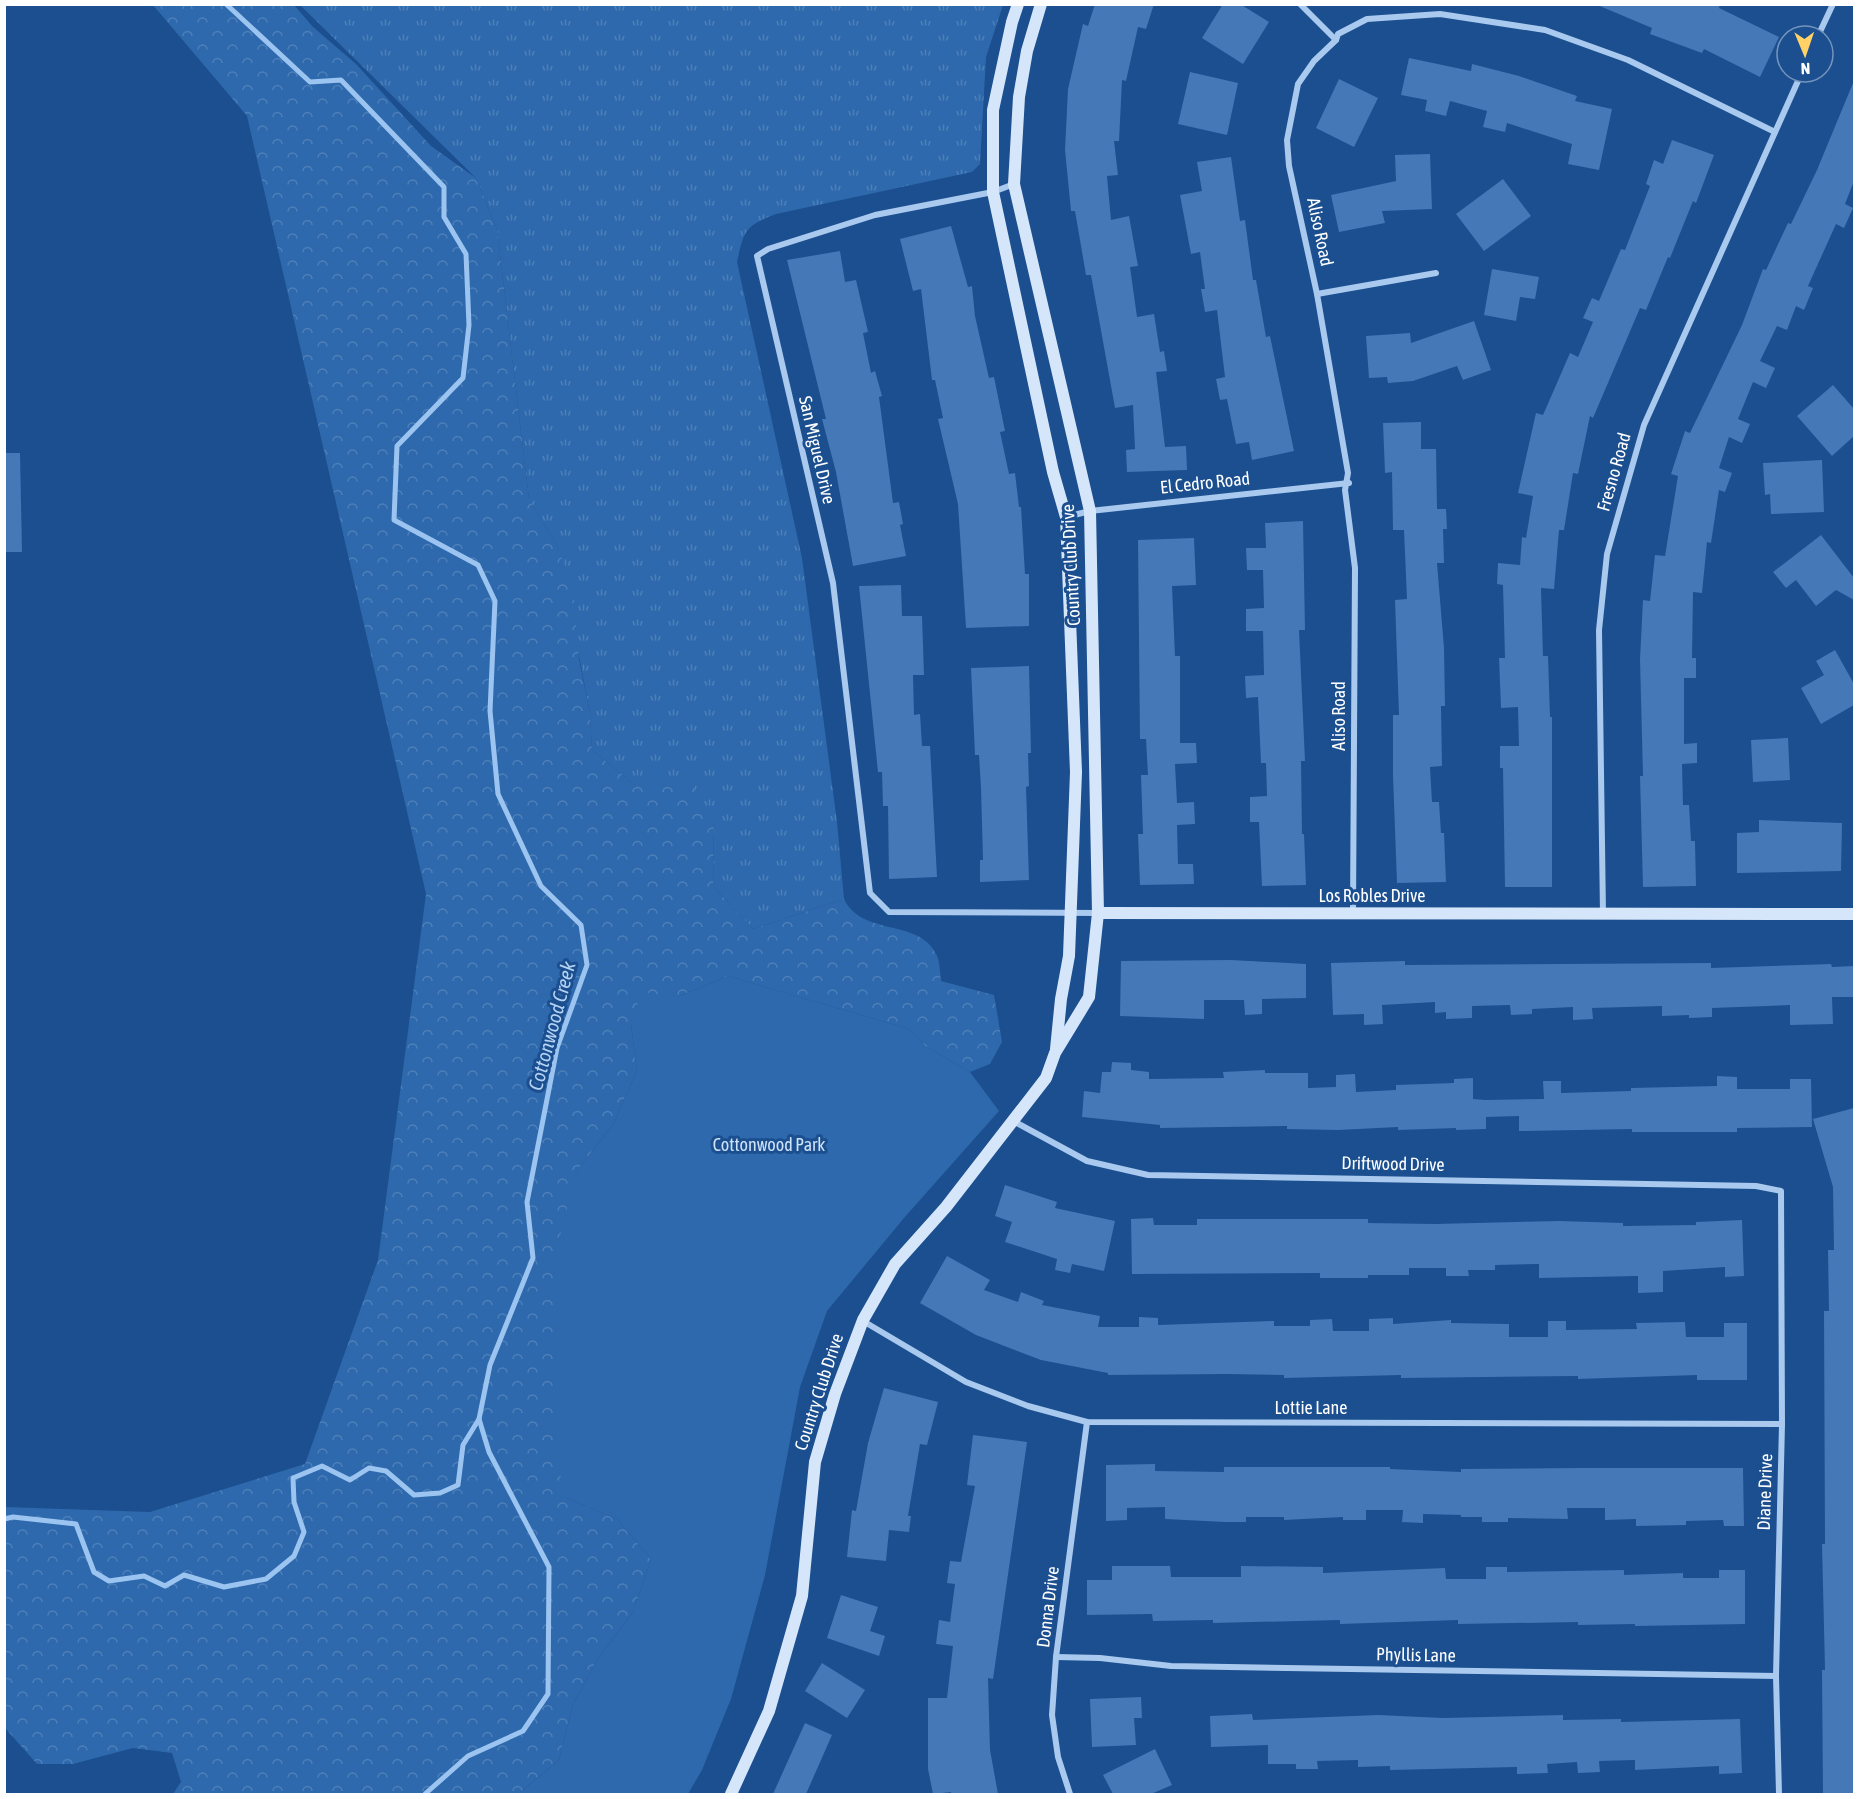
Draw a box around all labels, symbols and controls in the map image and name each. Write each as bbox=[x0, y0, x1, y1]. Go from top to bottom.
north arrow bbox=[1775, 24, 1835, 84]
text: N bbox=[1800, 60, 1811, 78]
street label: Aliso Road bbox=[1303, 196, 1338, 268]
street label: San Miguel Drive bbox=[795, 394, 840, 506]
street label: Fresno Road bbox=[1592, 430, 1635, 514]
street label: El Cedro Road bbox=[1159, 467, 1251, 498]
street label: Country Club Drive bbox=[1057, 504, 1084, 626]
street label: Aliso Road bbox=[1328, 681, 1349, 751]
street label: Los Robles Drive bbox=[1319, 885, 1425, 906]
water label: Cottonwood Creek bbox=[523, 959, 580, 1093]
park label: Cottonwood Park bbox=[713, 1134, 825, 1155]
street label: Driftwood Drive bbox=[1341, 1152, 1445, 1175]
street label: Country Club Drive bbox=[790, 1331, 847, 1453]
street label: Lottie Lane bbox=[1275, 1397, 1347, 1418]
street label: Diane Drive bbox=[1753, 1453, 1776, 1531]
street label: Donna Drive bbox=[1032, 1565, 1063, 1649]
street label: Phyllis Lane bbox=[1376, 1643, 1456, 1666]

